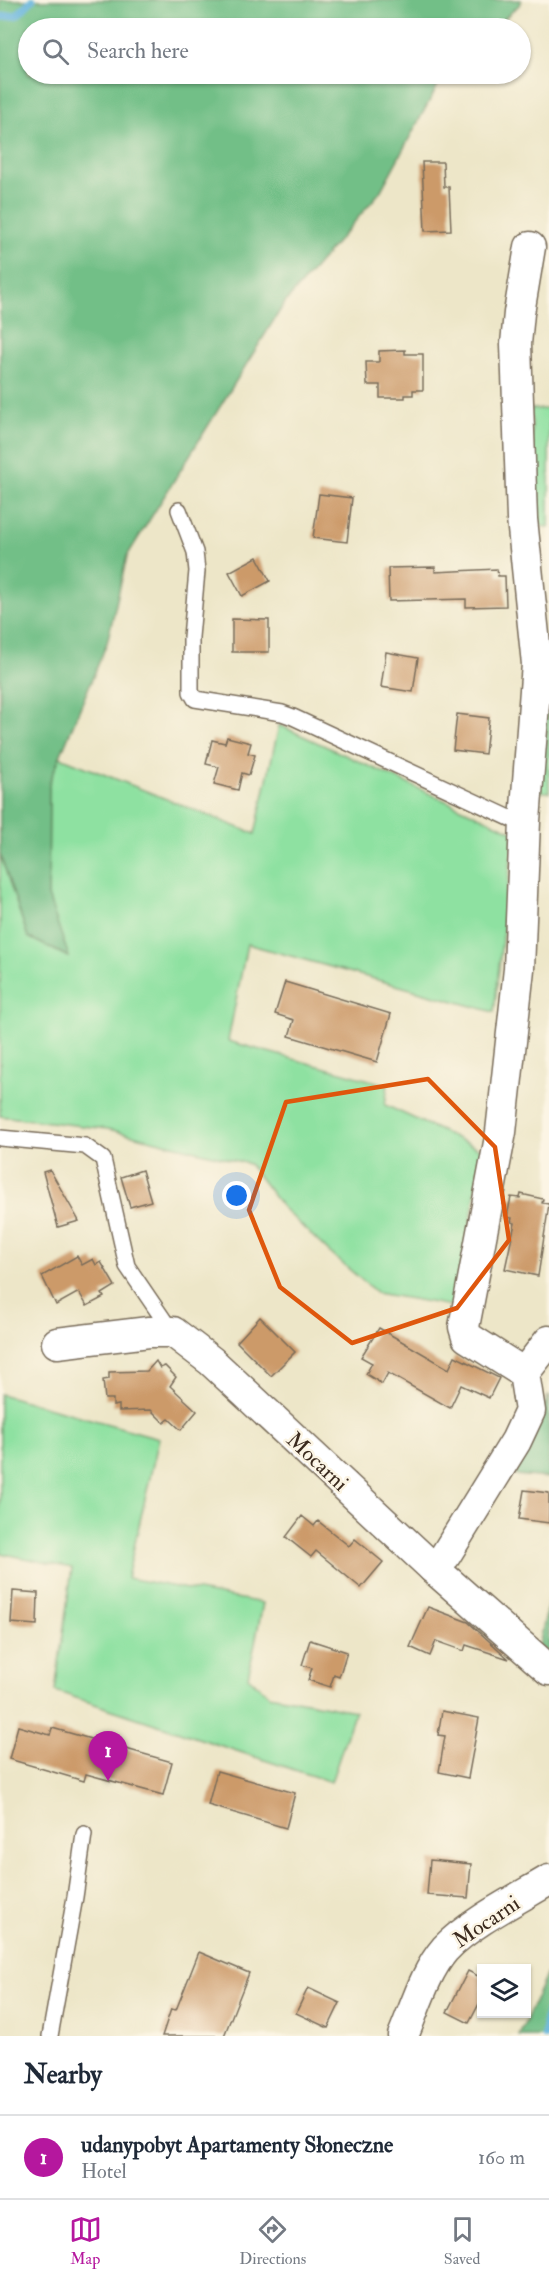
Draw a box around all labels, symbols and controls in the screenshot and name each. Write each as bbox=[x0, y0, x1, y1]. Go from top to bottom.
search box bbox=[18, 18, 531, 84]
icon: search bbox=[39, 35, 72, 68]
text: Search here bbox=[87, 37, 189, 65]
your location bbox=[222, 1181, 251, 1210]
street label: Mocarni bbox=[280, 1426, 354, 1498]
pin: 1 bbox=[88, 1732, 128, 1781]
street label: Mocarni bbox=[448, 1889, 526, 1954]
map controls bbox=[477, 1964, 531, 2018]
button: layers bbox=[477, 1964, 531, 2018]
text: Nearby bbox=[24, 2059, 102, 2091]
text: udanypobyt Apartamenty Słoneczne bbox=[81, 2131, 393, 2159]
text: 1 bbox=[40, 2145, 47, 2170]
text: 160 m bbox=[478, 2145, 525, 2170]
text: Hotel bbox=[81, 2159, 127, 2184]
tab: Map bbox=[69, 2213, 102, 2269]
tab: Directions bbox=[239, 2213, 306, 2269]
tab: Saved bbox=[444, 2213, 480, 2269]

